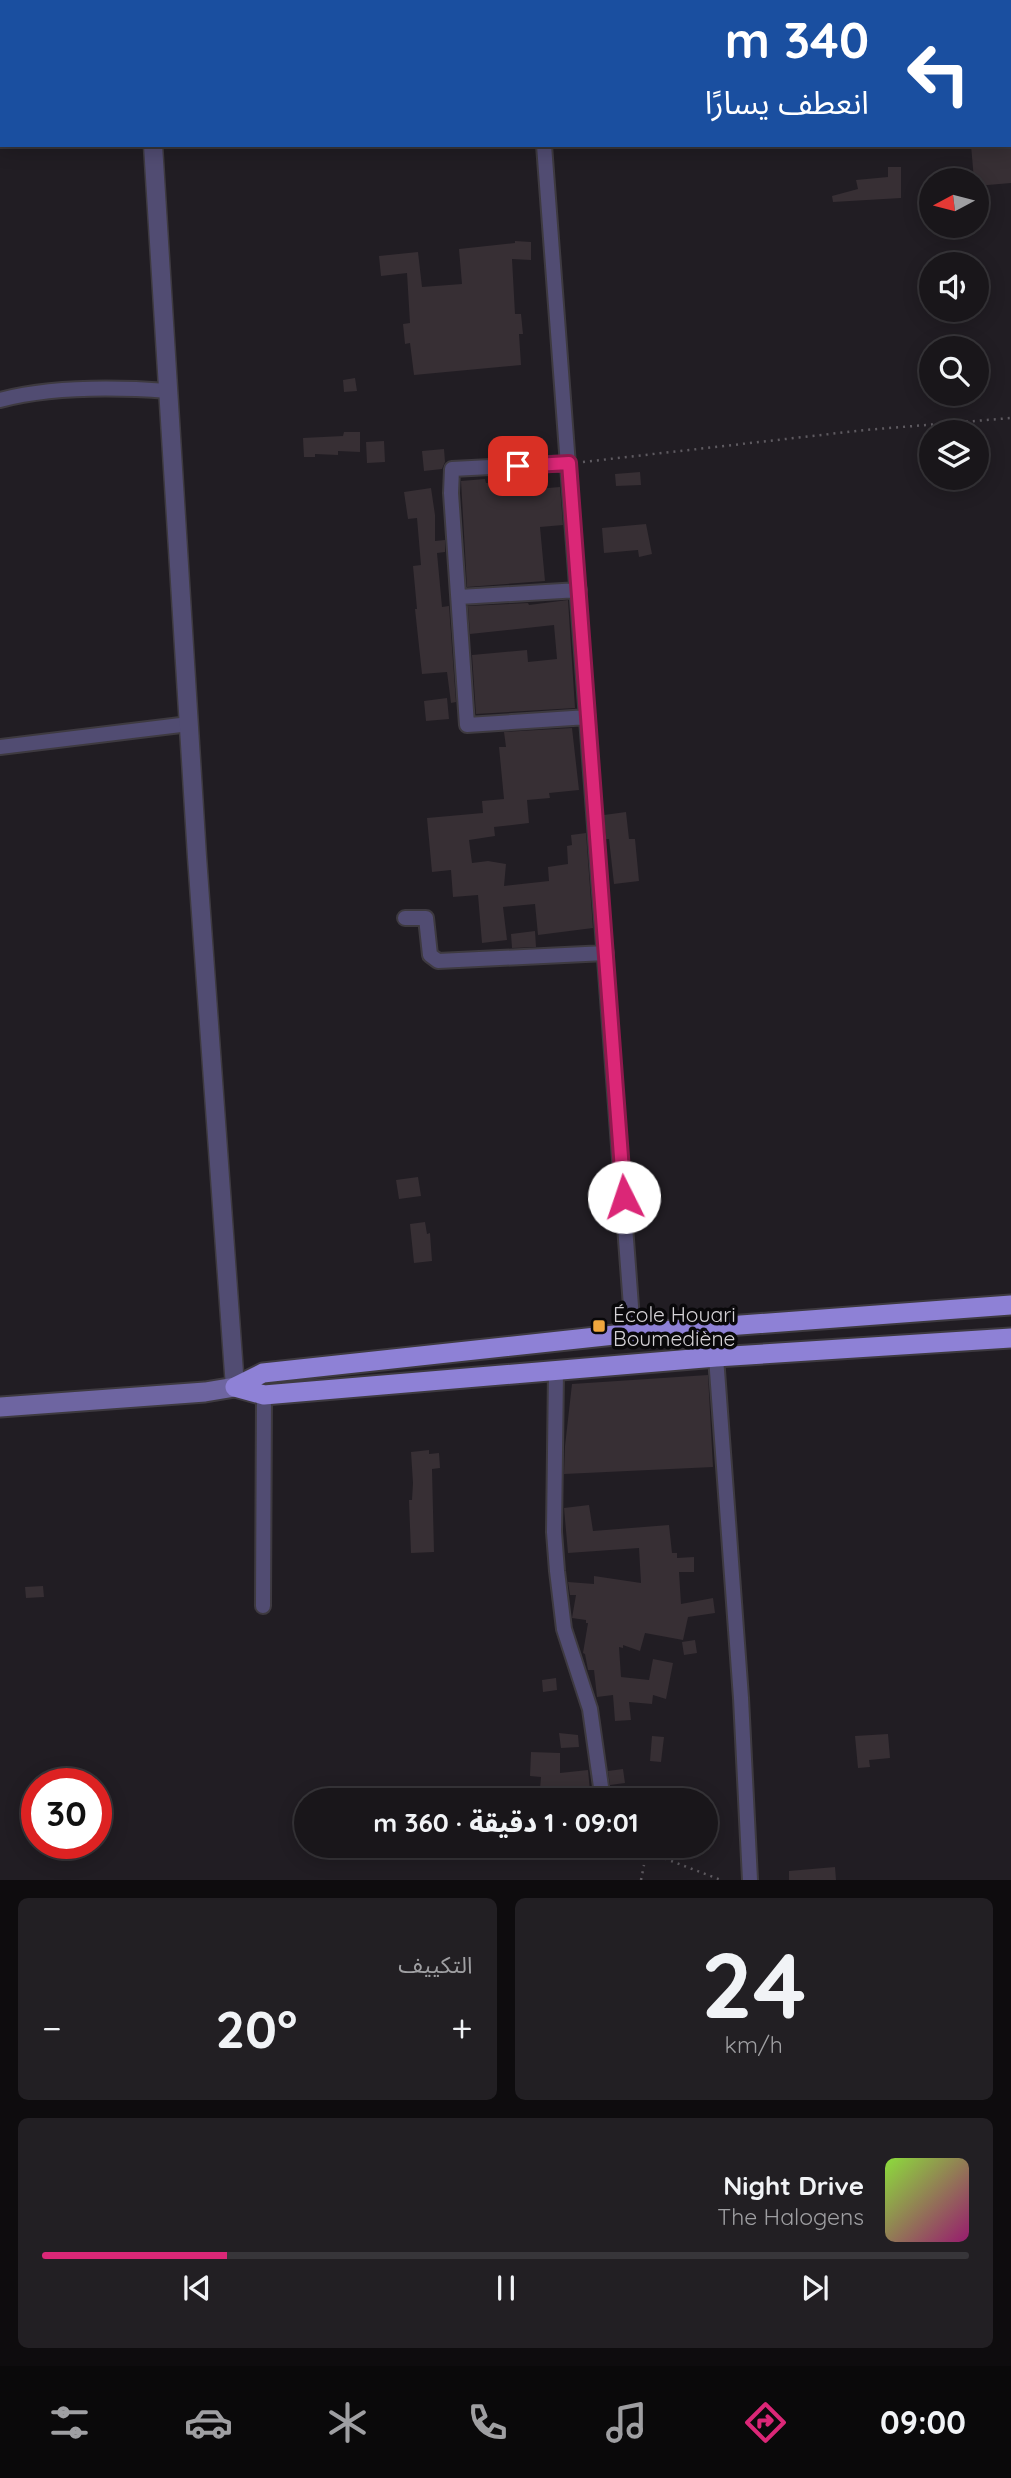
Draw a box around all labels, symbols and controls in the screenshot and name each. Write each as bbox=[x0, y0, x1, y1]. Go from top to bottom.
text: 340 m bbox=[725, 9, 869, 70]
icon: left bbox=[893, 28, 984, 119]
text: انعطف يسارًا bbox=[705, 82, 869, 122]
north arrow bbox=[919, 168, 989, 238]
map controls bbox=[919, 168, 989, 490]
button: sound bbox=[919, 252, 989, 322]
button: search bbox=[919, 336, 989, 406]
button: layers bbox=[919, 420, 989, 490]
pin bbox=[488, 436, 548, 496]
icon: arrive bbox=[499, 447, 537, 485]
position arrow bbox=[587, 1160, 661, 1234]
place label: École Houari Boumediène bbox=[613, 1301, 736, 1351]
marker: École Houari Boumediène bbox=[591, 1318, 607, 1334]
speed limit sign: 30 bbox=[21, 1768, 112, 1859]
text: 09:01 · 1 دقيقة · 360 m bbox=[373, 1806, 639, 1839]
text: 24 bbox=[701, 1927, 806, 2041]
text: التكييف bbox=[398, 1950, 473, 1979]
text: 20° bbox=[215, 1996, 297, 2061]
text: − bbox=[42, 2004, 62, 2052]
text: + bbox=[451, 2004, 473, 2052]
text: km/h bbox=[725, 2030, 783, 2059]
text: Night Drive bbox=[723, 2169, 864, 2202]
text: The Halogens bbox=[717, 2202, 864, 2231]
icon: previous bbox=[178, 2269, 216, 2307]
icon: pause bbox=[487, 2269, 525, 2307]
icon: next bbox=[796, 2269, 834, 2307]
icon: filters bbox=[45, 2398, 94, 2447]
icon: car bbox=[184, 2398, 233, 2447]
icon: climate bbox=[323, 2398, 372, 2447]
icon: phone bbox=[463, 2398, 512, 2447]
icon: music bbox=[602, 2398, 651, 2447]
icon: directions bbox=[741, 2398, 790, 2447]
text: 09:00 bbox=[880, 2402, 966, 2442]

